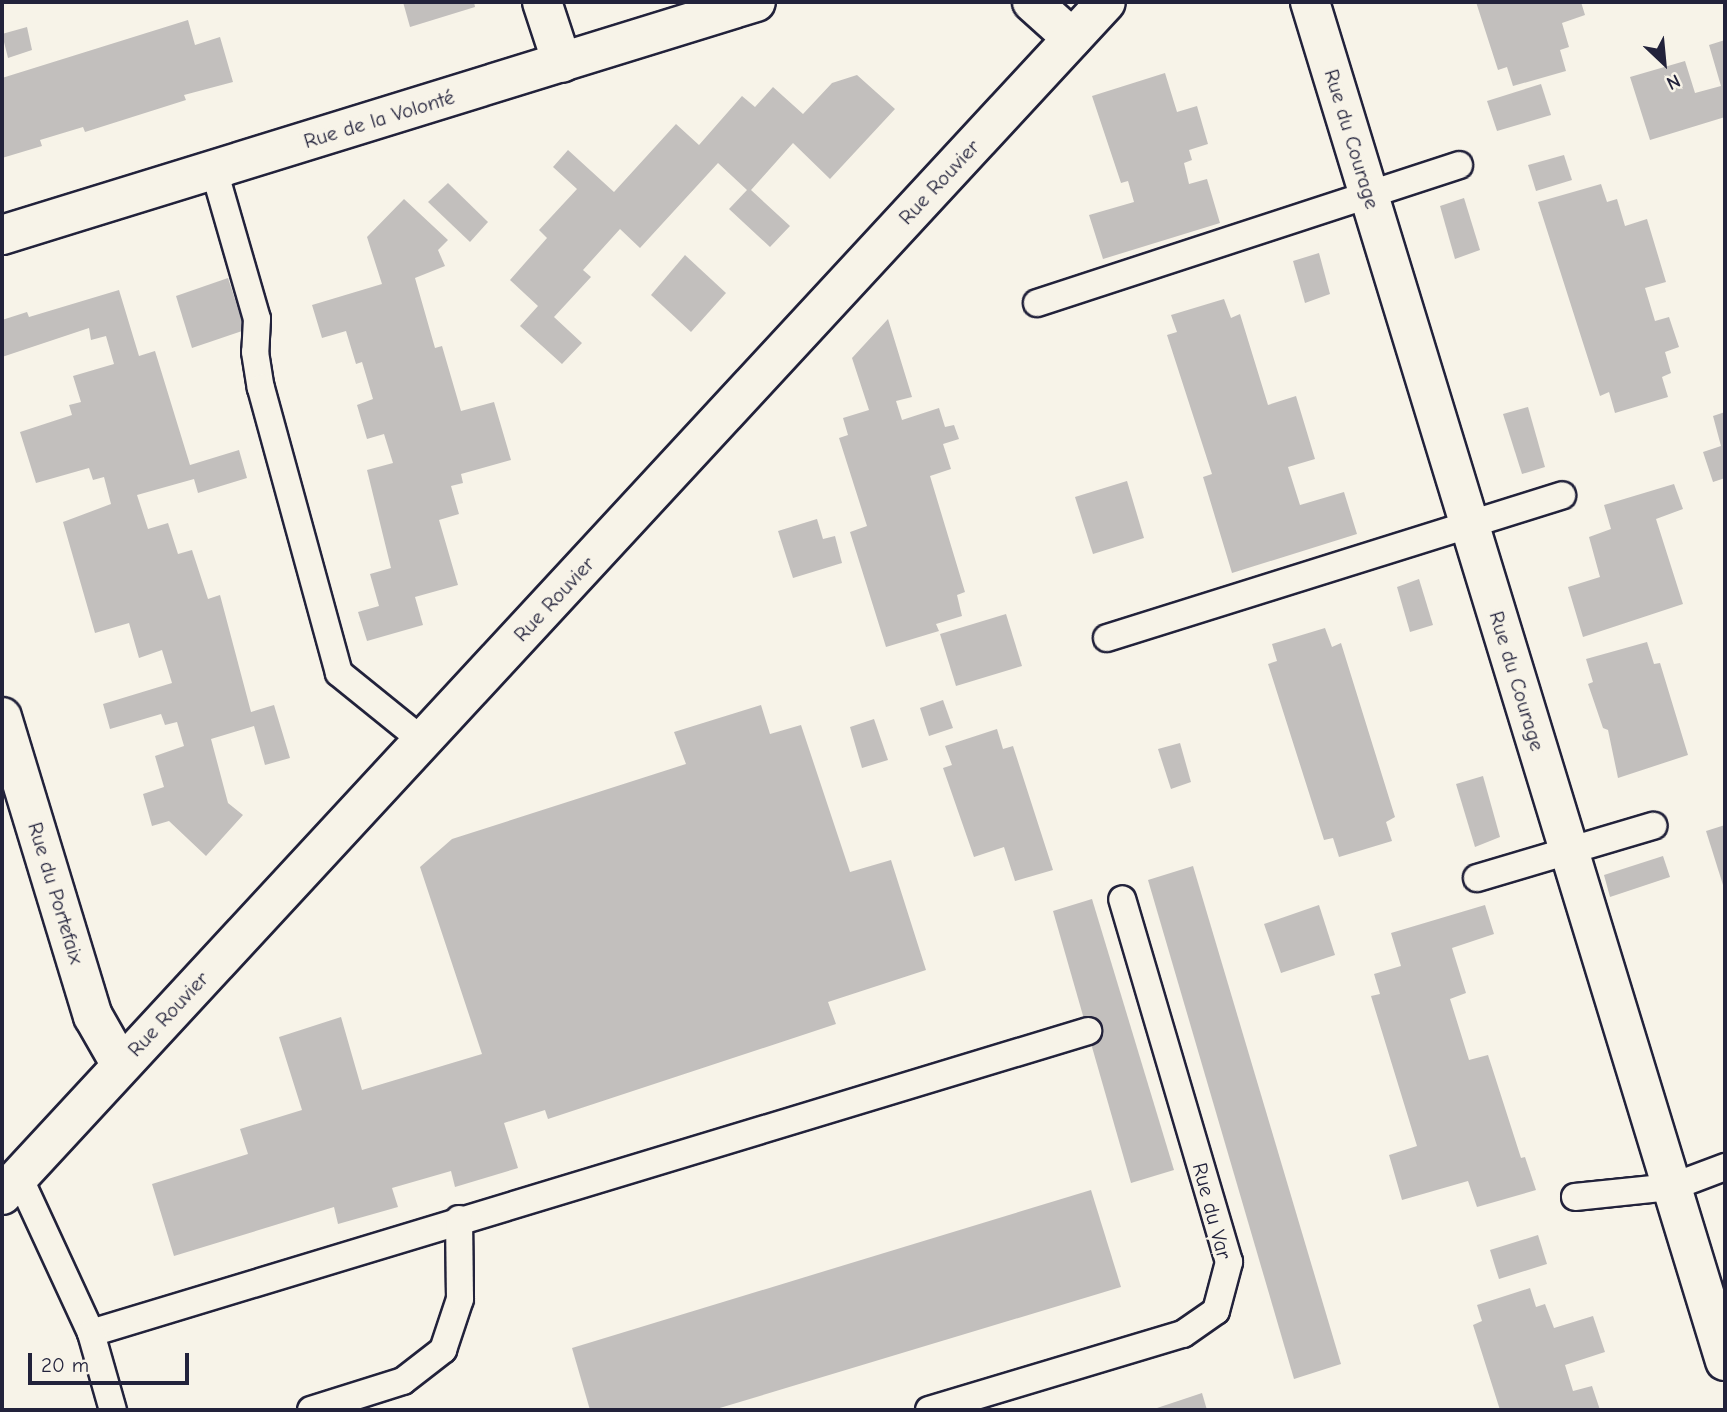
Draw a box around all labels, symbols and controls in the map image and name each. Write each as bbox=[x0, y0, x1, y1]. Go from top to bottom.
north arrow bbox=[1629, 28, 1699, 98]
street label: Rue du Courage bbox=[1319, 66, 1385, 212]
text: N bbox=[1663, 69, 1684, 94]
street label: Rue de la Volonté bbox=[301, 84, 457, 154]
street label: Rue Rouvier bbox=[893, 134, 985, 230]
street label: Rue Rouvier bbox=[508, 551, 600, 647]
street label: Rue du Courage bbox=[1484, 608, 1550, 754]
street label: Rue du Portefaix bbox=[22, 819, 90, 967]
street label: Rue Rouvier bbox=[122, 966, 214, 1062]
street label: Rue du Var bbox=[1187, 1160, 1237, 1262]
scale bar bbox=[32, 1338, 192, 1382]
text: 20 m bbox=[41, 1353, 89, 1377]

